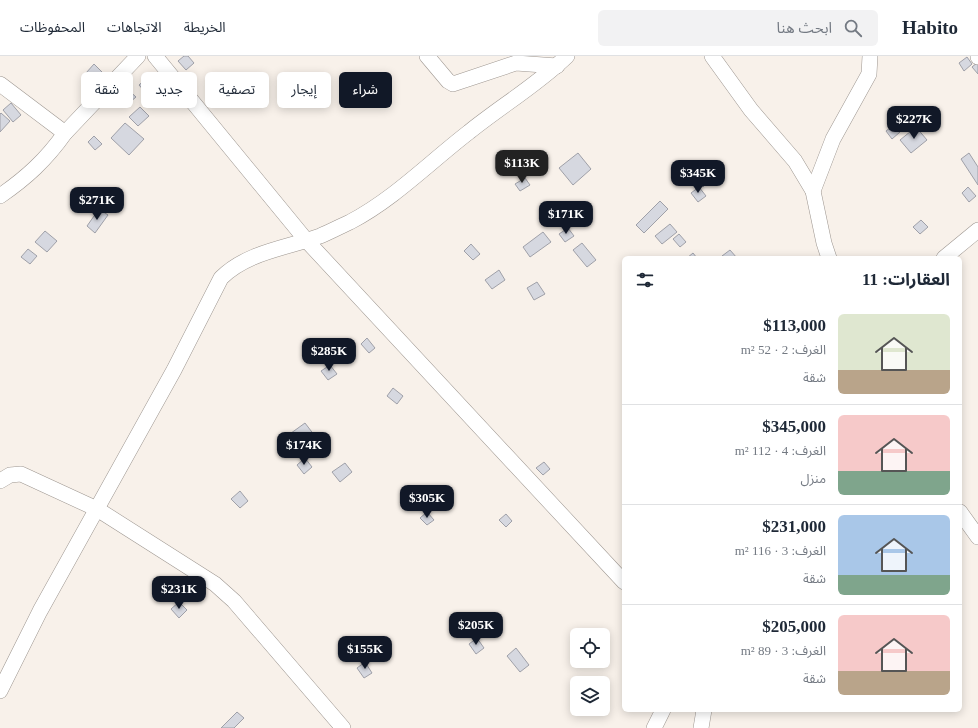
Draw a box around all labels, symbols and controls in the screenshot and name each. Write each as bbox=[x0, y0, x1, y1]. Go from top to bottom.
search box bbox=[598, 10, 878, 46]
icon: search bbox=[842, 17, 864, 39]
text: Habito bbox=[902, 17, 958, 38]
text: المحفوظات bbox=[20, 20, 85, 35]
text: الاتجاهات bbox=[107, 20, 162, 35]
text: الخريطة bbox=[184, 20, 226, 35]
text: ابحث هنا bbox=[777, 20, 832, 36]
chip: شقة bbox=[81, 72, 133, 108]
chip: جديد bbox=[141, 72, 197, 108]
chip: تصفية bbox=[205, 72, 269, 108]
chip: إيجار bbox=[277, 72, 331, 108]
chip: شراء bbox=[339, 72, 392, 108]
pin: $227K bbox=[886, 106, 942, 140]
text: $227K bbox=[896, 111, 932, 126]
pin: $113K bbox=[494, 150, 550, 184]
text: $113K bbox=[504, 155, 540, 170]
pin: $345K bbox=[670, 160, 726, 194]
text: $345K bbox=[680, 165, 716, 180]
pin: $271K bbox=[69, 187, 125, 221]
text: $271K bbox=[79, 192, 115, 207]
pin: $171K bbox=[538, 201, 594, 235]
text: $171K bbox=[548, 206, 584, 221]
icon: filters bbox=[634, 269, 656, 291]
text: العقارات: 11 bbox=[862, 270, 950, 289]
text: $113,000 bbox=[763, 316, 826, 335]
icon: home bbox=[870, 330, 918, 378]
pin: $285K bbox=[301, 338, 357, 372]
text: الغرف: 2 · 52 m² bbox=[741, 342, 826, 357]
text: $285K bbox=[311, 343, 347, 358]
text: شقة bbox=[803, 370, 826, 385]
text: $345,000 bbox=[762, 417, 826, 436]
icon: home bbox=[870, 431, 918, 479]
pin: $174K bbox=[276, 432, 332, 466]
text: $174K bbox=[286, 437, 322, 452]
text: الغرف: 4 · 112 m² bbox=[735, 443, 826, 458]
text: منزل bbox=[801, 471, 826, 486]
pin: $305K bbox=[399, 485, 455, 519]
text: $305K bbox=[409, 490, 445, 505]
text: $231,000 bbox=[762, 517, 826, 536]
icon: home bbox=[870, 531, 918, 579]
text: الغرف: 3 · 116 m² bbox=[735, 543, 826, 558]
text: شقة bbox=[803, 571, 826, 586]
pin: $231K bbox=[151, 576, 207, 610]
text: $231K bbox=[161, 581, 197, 596]
pin: $205K bbox=[448, 612, 504, 646]
text: $205K bbox=[458, 617, 494, 632]
text: $205,000 bbox=[762, 617, 826, 636]
map controls bbox=[570, 628, 610, 716]
button: locate bbox=[570, 628, 610, 668]
icon: home bbox=[870, 631, 918, 679]
pin: $155K bbox=[337, 636, 393, 670]
text: $155K bbox=[347, 641, 383, 656]
text: الغرف: 3 · 89 m² bbox=[741, 643, 826, 658]
text: شقة bbox=[803, 671, 826, 686]
button: layers bbox=[570, 676, 610, 716]

